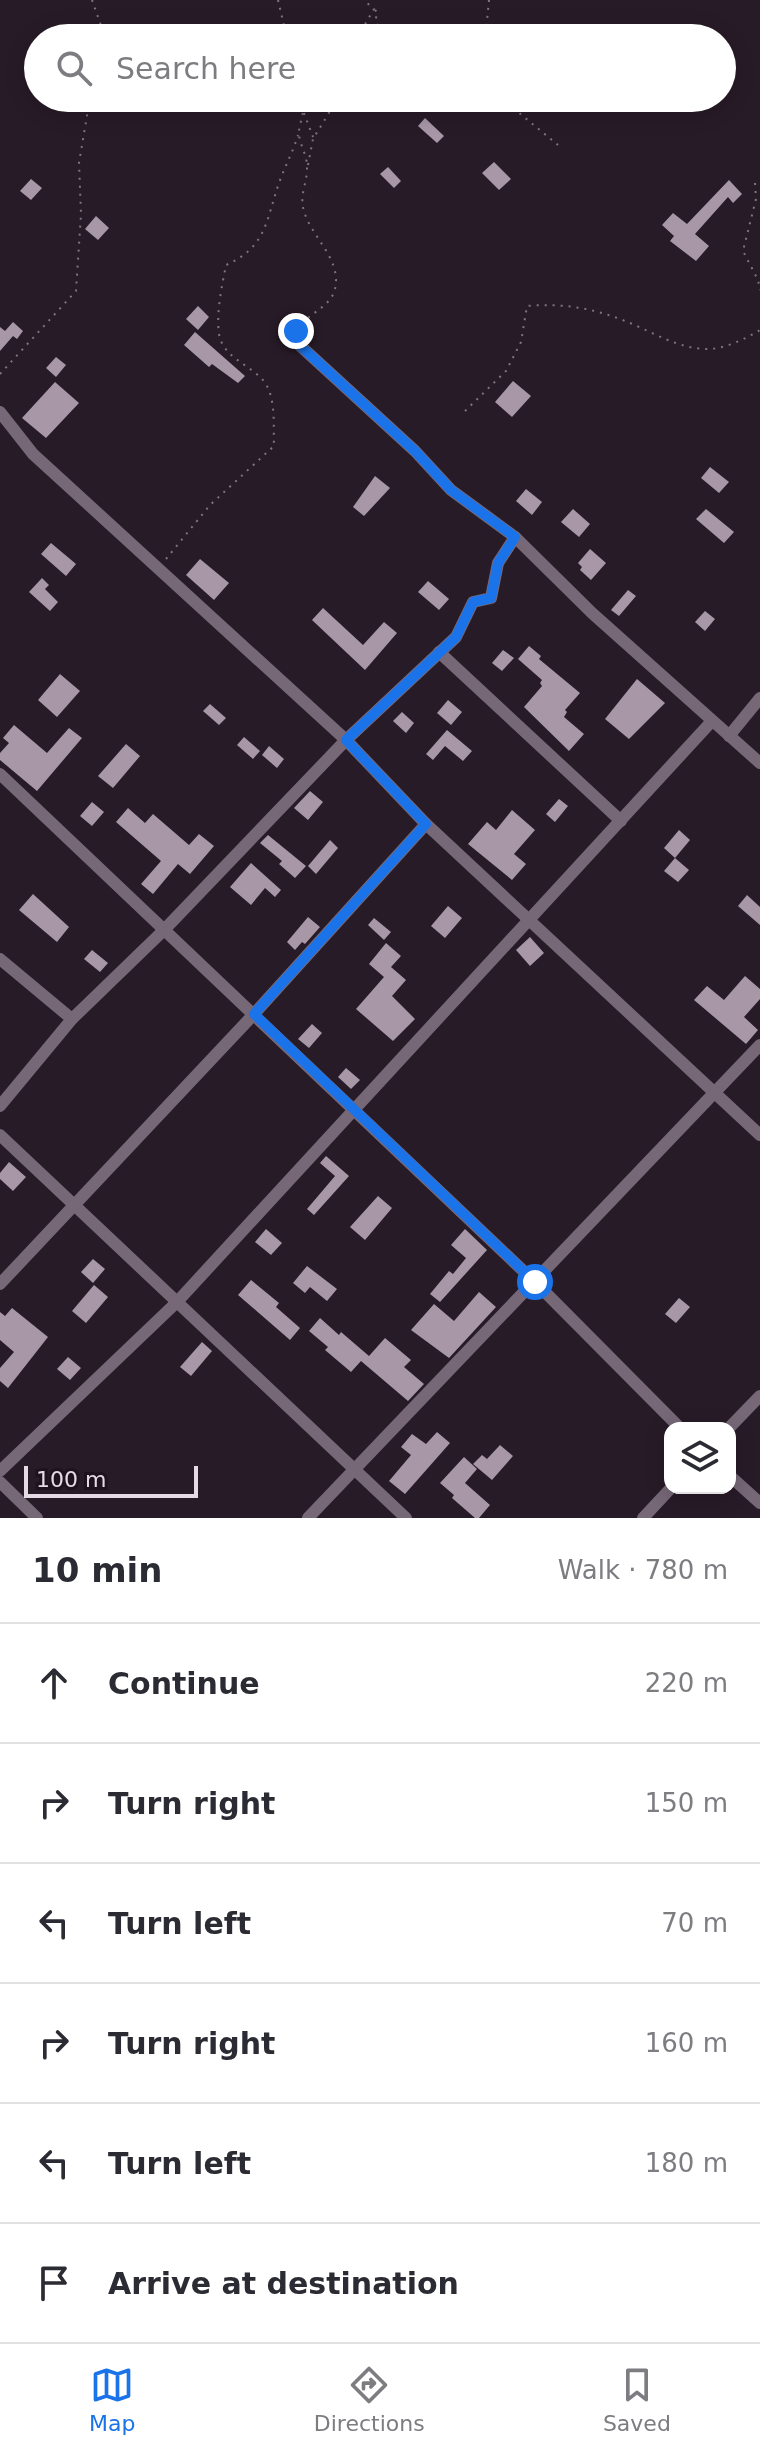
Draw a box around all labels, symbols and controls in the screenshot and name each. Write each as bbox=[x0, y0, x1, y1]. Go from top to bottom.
search box bbox=[24, 24, 736, 112]
icon: search bbox=[52, 46, 96, 90]
text: Search here bbox=[116, 51, 296, 86]
route end bbox=[278, 313, 314, 349]
route start bbox=[517, 1264, 553, 1300]
map controls bbox=[664, 1422, 736, 1494]
button: layers bbox=[664, 1422, 736, 1494]
scale bar bbox=[24, 1462, 198, 1498]
text: 100 m bbox=[36, 1467, 106, 1492]
text: 10 min bbox=[32, 1550, 162, 1590]
text: Walk · 780 m bbox=[558, 1555, 728, 1585]
icon: ahead bbox=[32, 1661, 76, 1705]
text: Continue bbox=[108, 1666, 260, 1701]
text: 220 m bbox=[645, 1668, 728, 1698]
icon: right bbox=[32, 1781, 76, 1825]
text: Turn right bbox=[108, 1786, 275, 1821]
text: 150 m bbox=[645, 1788, 728, 1818]
icon: left bbox=[32, 1901, 76, 1945]
text: Turn left bbox=[108, 1906, 251, 1941]
text: 70 m bbox=[661, 1908, 728, 1938]
icon: right bbox=[32, 2021, 76, 2065]
text: Turn right bbox=[108, 2026, 275, 2061]
text: 160 m bbox=[645, 2028, 728, 2058]
icon: left bbox=[32, 2141, 76, 2185]
text: Turn left bbox=[108, 2146, 251, 2181]
text: 180 m bbox=[645, 2148, 728, 2178]
icon: arrive bbox=[32, 2261, 76, 2305]
text: Arrive at destination bbox=[108, 2266, 459, 2301]
tab: Map bbox=[89, 2363, 136, 2436]
tab: Directions bbox=[314, 2363, 425, 2436]
tab: Saved bbox=[603, 2363, 671, 2436]

